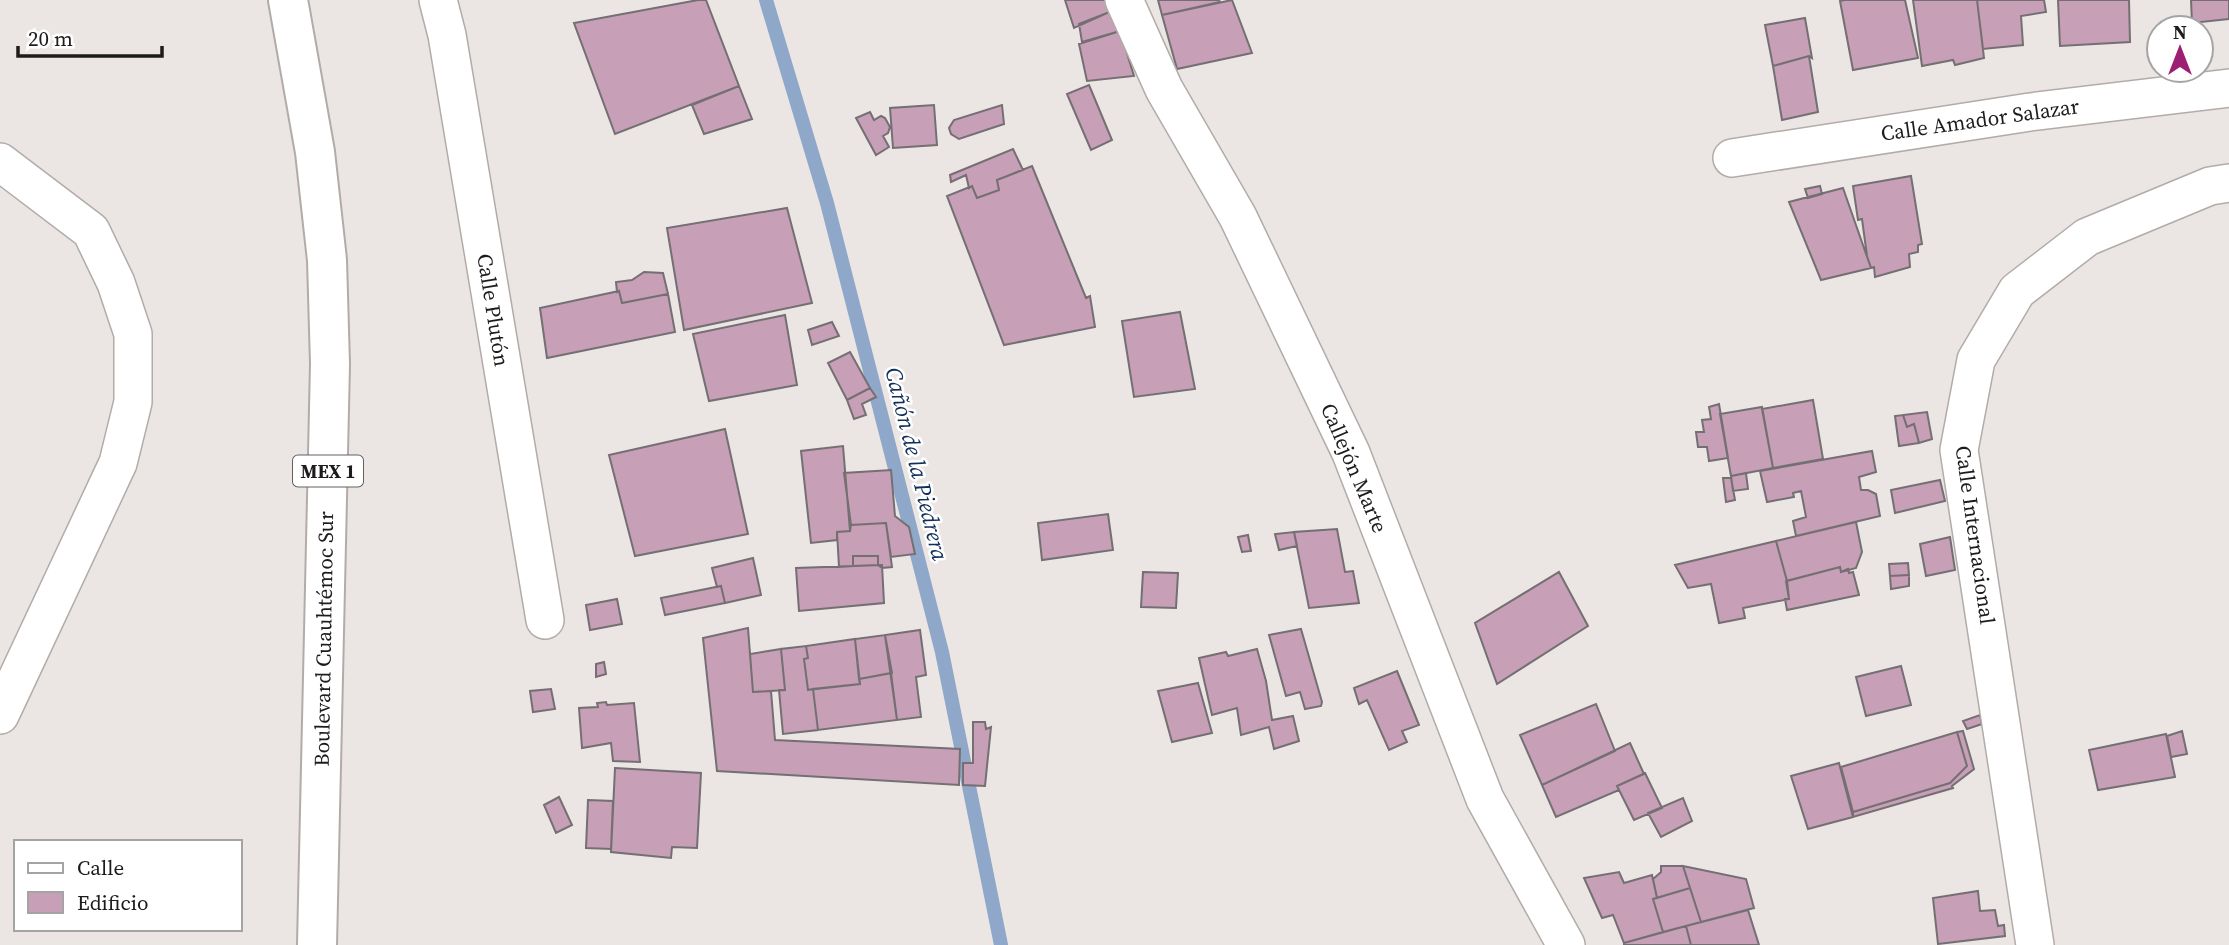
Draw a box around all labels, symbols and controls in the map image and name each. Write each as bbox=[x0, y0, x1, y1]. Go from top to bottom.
scale bar bbox=[18, 14, 161, 58]
north arrow bbox=[2145, 14, 2215, 84]
text: N bbox=[2173, 19, 2187, 45]
text: 20 m bbox=[28, 24, 73, 53]
street label: Calle Amador Salazar bbox=[1879, 91, 2081, 148]
street label: Calle Plutón bbox=[470, 251, 517, 369]
water label: Cañón de la Piedrera bbox=[878, 364, 956, 564]
street label: Callejón Marte bbox=[1314, 399, 1395, 537]
street label: Calle Internacional bbox=[1949, 444, 2002, 626]
road number: MEX 1 bbox=[293, 456, 363, 486]
street label: Boulevard Cuauhtémoc Sur bbox=[307, 511, 340, 767]
legend bbox=[14, 840, 242, 931]
text: Calle bbox=[77, 853, 124, 882]
text: Edificio bbox=[77, 888, 149, 917]

